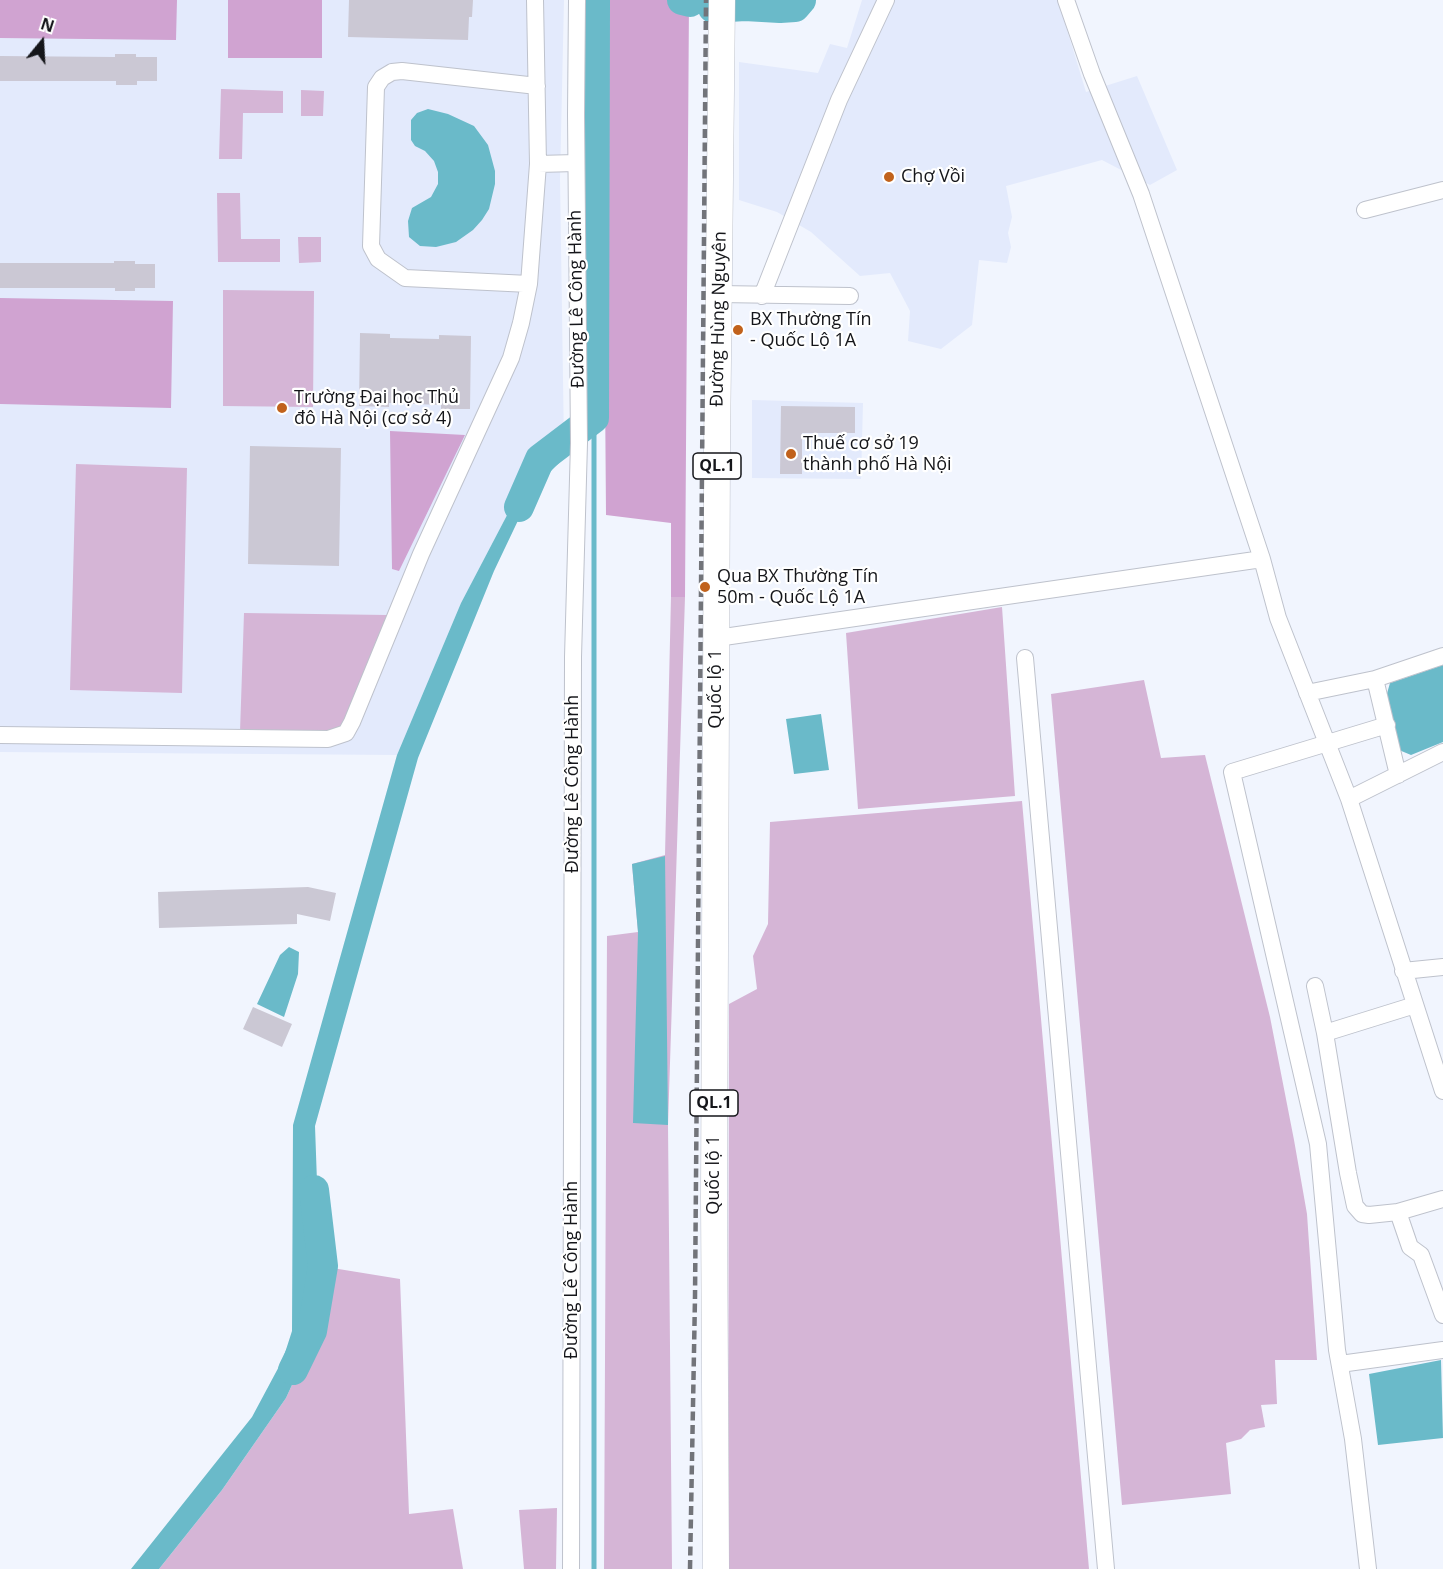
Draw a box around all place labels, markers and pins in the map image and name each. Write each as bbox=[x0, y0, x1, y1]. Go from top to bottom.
place label: Chợ Vồi bbox=[901, 166, 965, 188]
marker: Chợ Vồi bbox=[882, 170, 896, 184]
place label: BX Thường Tín - Quốc Lộ 1A bbox=[750, 309, 872, 352]
marker: BX Thường Tín - Quốc Lộ 1A bbox=[731, 323, 745, 337]
place label: Trường Đại học Thủ đô Hà Nội (cơ sở 4) bbox=[294, 387, 459, 430]
marker: Trường Đại học Thủ đô Hà Nội (cơ sở 4) bbox=[275, 401, 289, 415]
place label: Thuế cơ sở 19 thành phố Hà Nội bbox=[803, 433, 952, 476]
marker: Thuế cơ sở 19 thành phố Hà Nội bbox=[784, 447, 798, 461]
place label: Qua BX Thường Tín 50m - Quốc Lộ 1A bbox=[717, 566, 878, 608]
marker: Qua BX Thường Tín 50m - Quốc Lộ 1A bbox=[698, 580, 712, 594]

